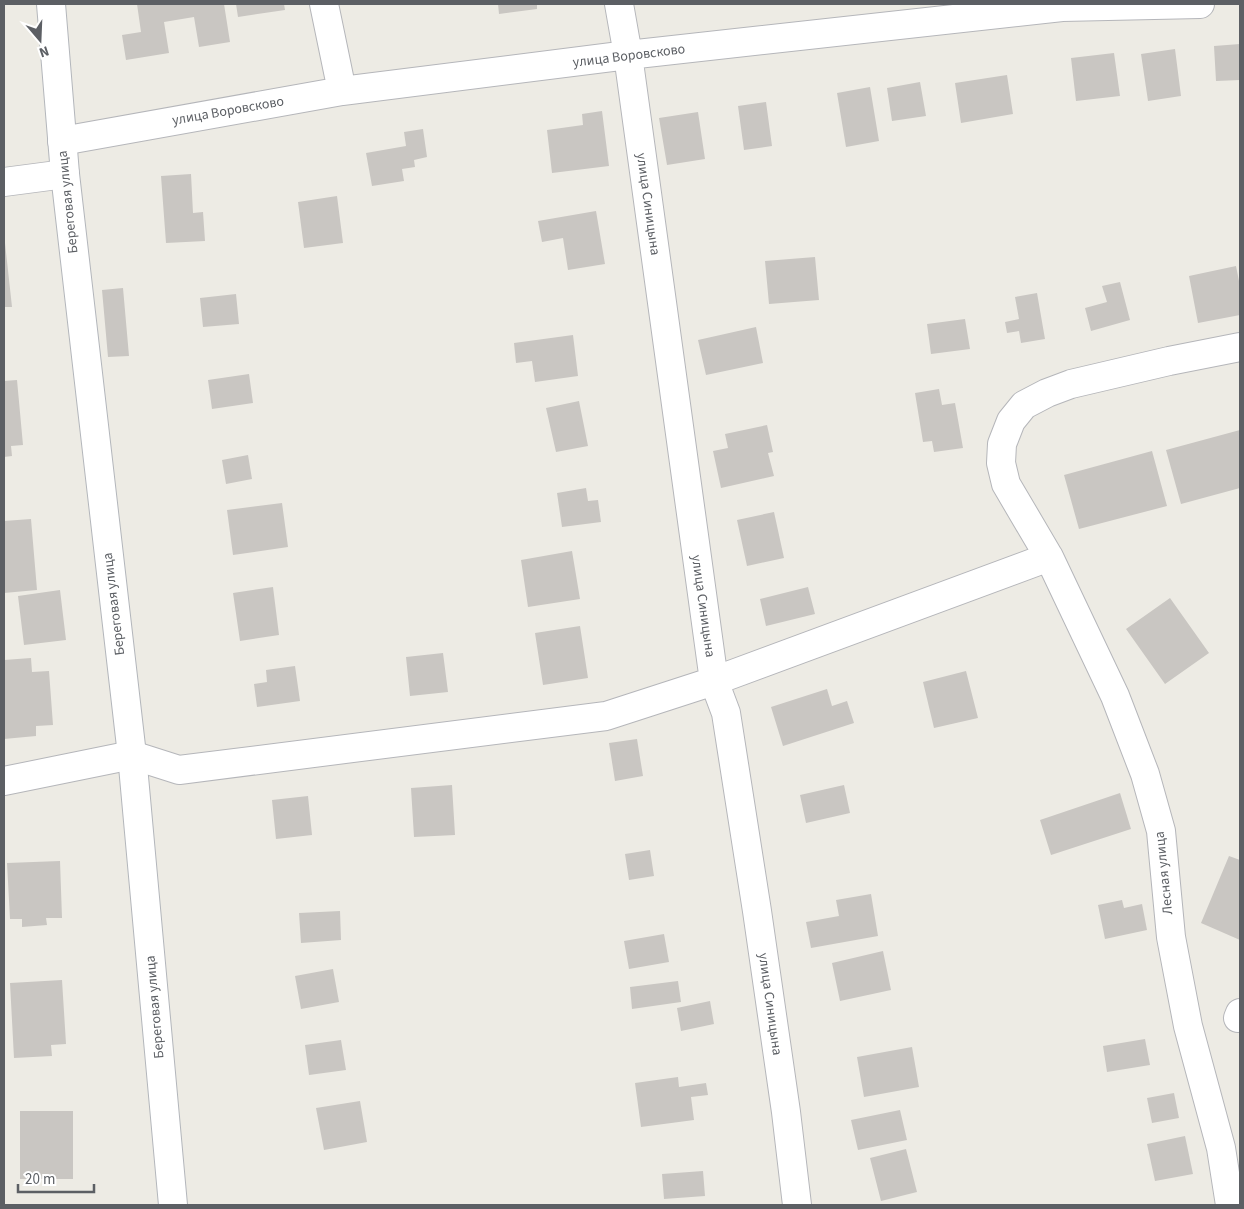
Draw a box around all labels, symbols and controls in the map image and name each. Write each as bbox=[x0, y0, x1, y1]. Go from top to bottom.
north arrow bbox=[15, 15, 65, 65]
street label: улица Воровсково bbox=[572, 39, 686, 73]
text: N bbox=[36, 40, 52, 62]
street label: улица Воровсково bbox=[171, 91, 285, 131]
street label: Береговая улица bbox=[53, 150, 83, 254]
street label: улица Синицына bbox=[631, 151, 665, 257]
street label: Береговая улица bbox=[98, 551, 130, 657]
street label: улица Синицына bbox=[686, 553, 720, 659]
street label: Лесная улица bbox=[1150, 830, 1178, 916]
street label: улица Синицына bbox=[753, 951, 787, 1057]
street label: Береговая улица bbox=[141, 955, 169, 1059]
scale bar bbox=[18, 1162, 94, 1194]
text: 20 m bbox=[25, 1169, 55, 1190]

